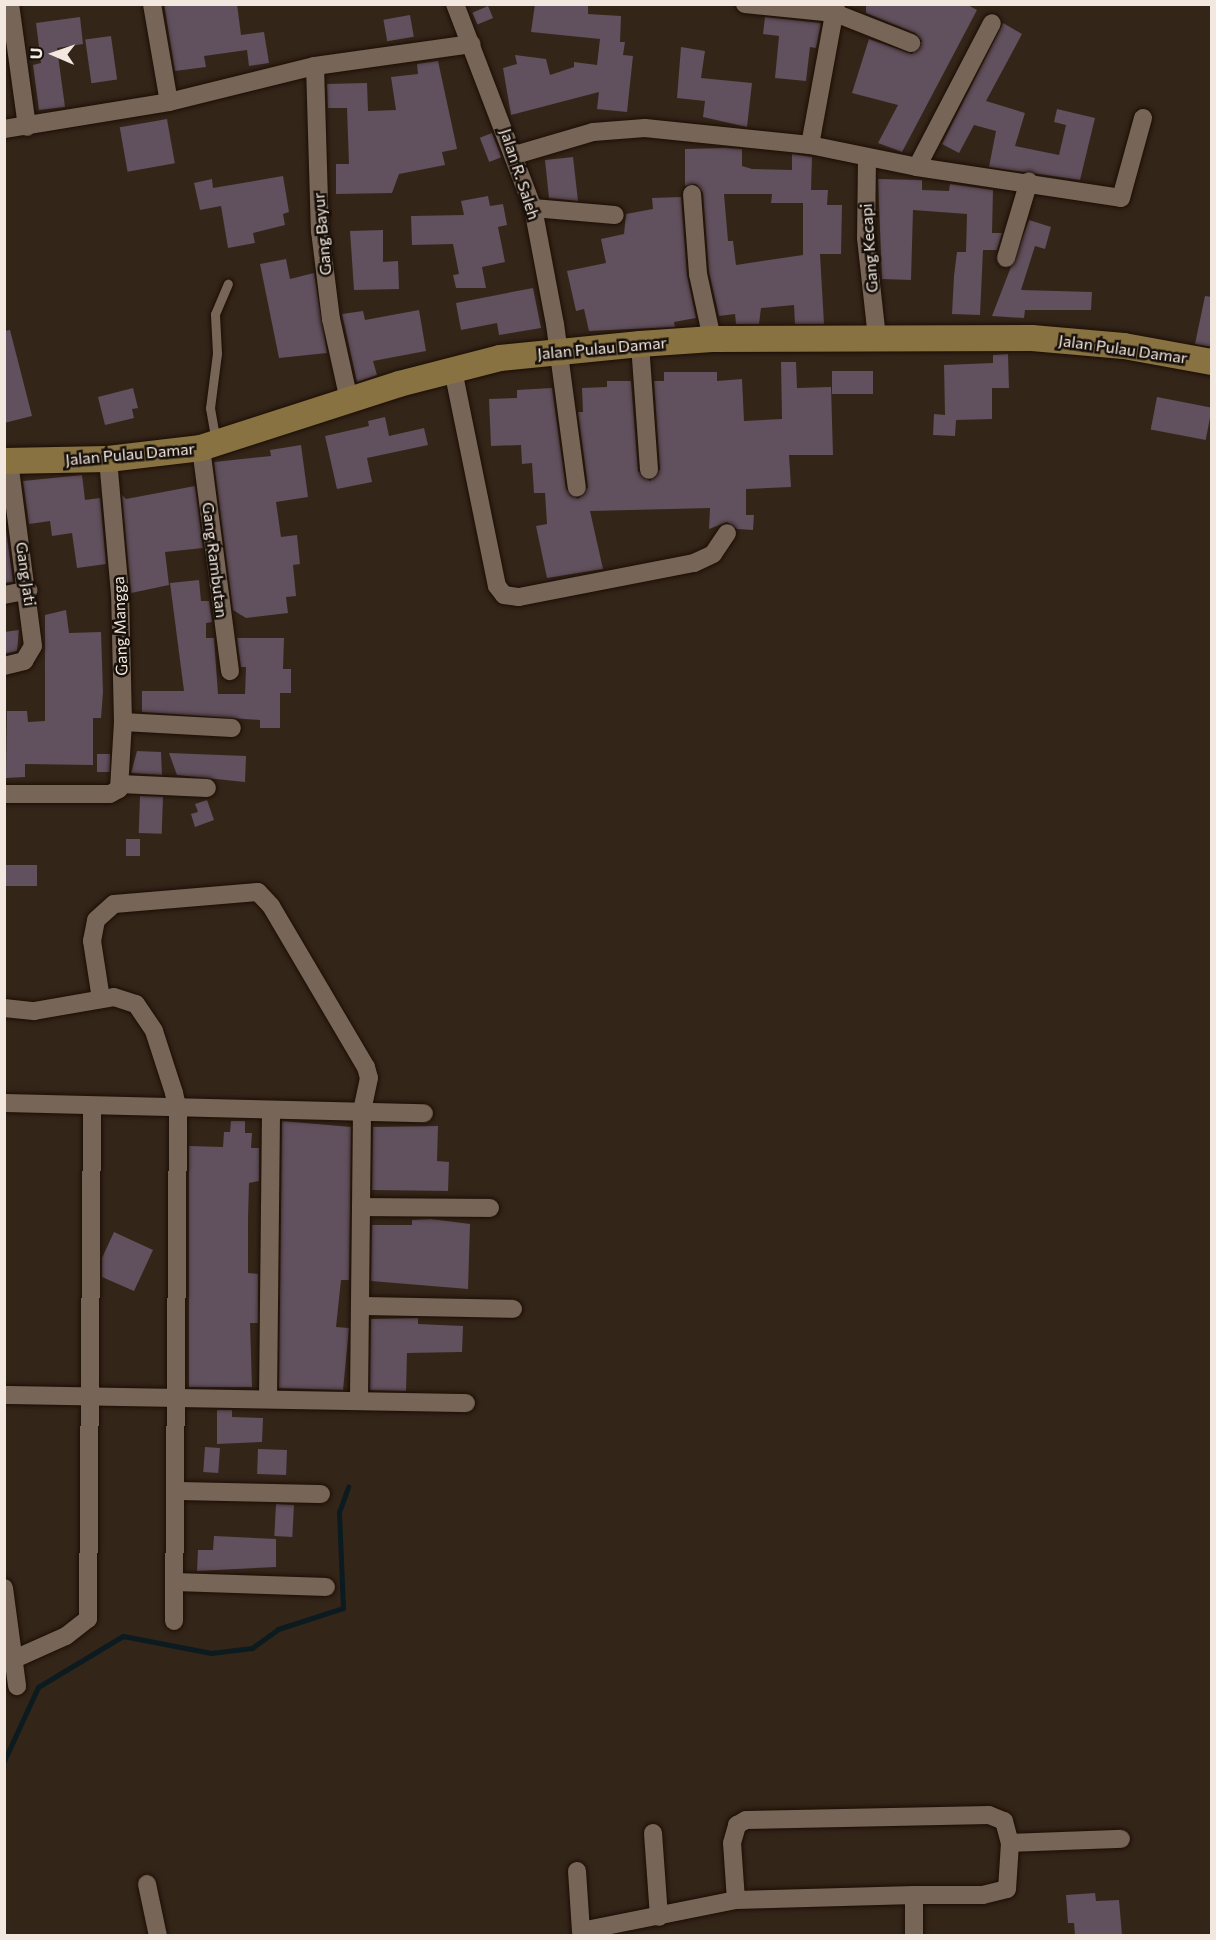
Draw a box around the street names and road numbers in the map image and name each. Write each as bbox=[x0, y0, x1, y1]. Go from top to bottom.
street label: Jalan R. Saleh bbox=[496, 126, 544, 222]
street label: Gang Bayur bbox=[309, 192, 335, 276]
street label: Gang Kecapi bbox=[856, 203, 882, 293]
street label: Jalan Pulau Damar bbox=[1057, 330, 1189, 368]
street label: Jalan Pulau Damar bbox=[536, 333, 668, 363]
street label: Jalan Pulau Damar bbox=[64, 439, 196, 469]
street label: Gang Rambutan bbox=[198, 501, 232, 619]
street label: Gang Jati bbox=[12, 541, 40, 607]
street label: Gang Mangga bbox=[109, 576, 131, 676]

